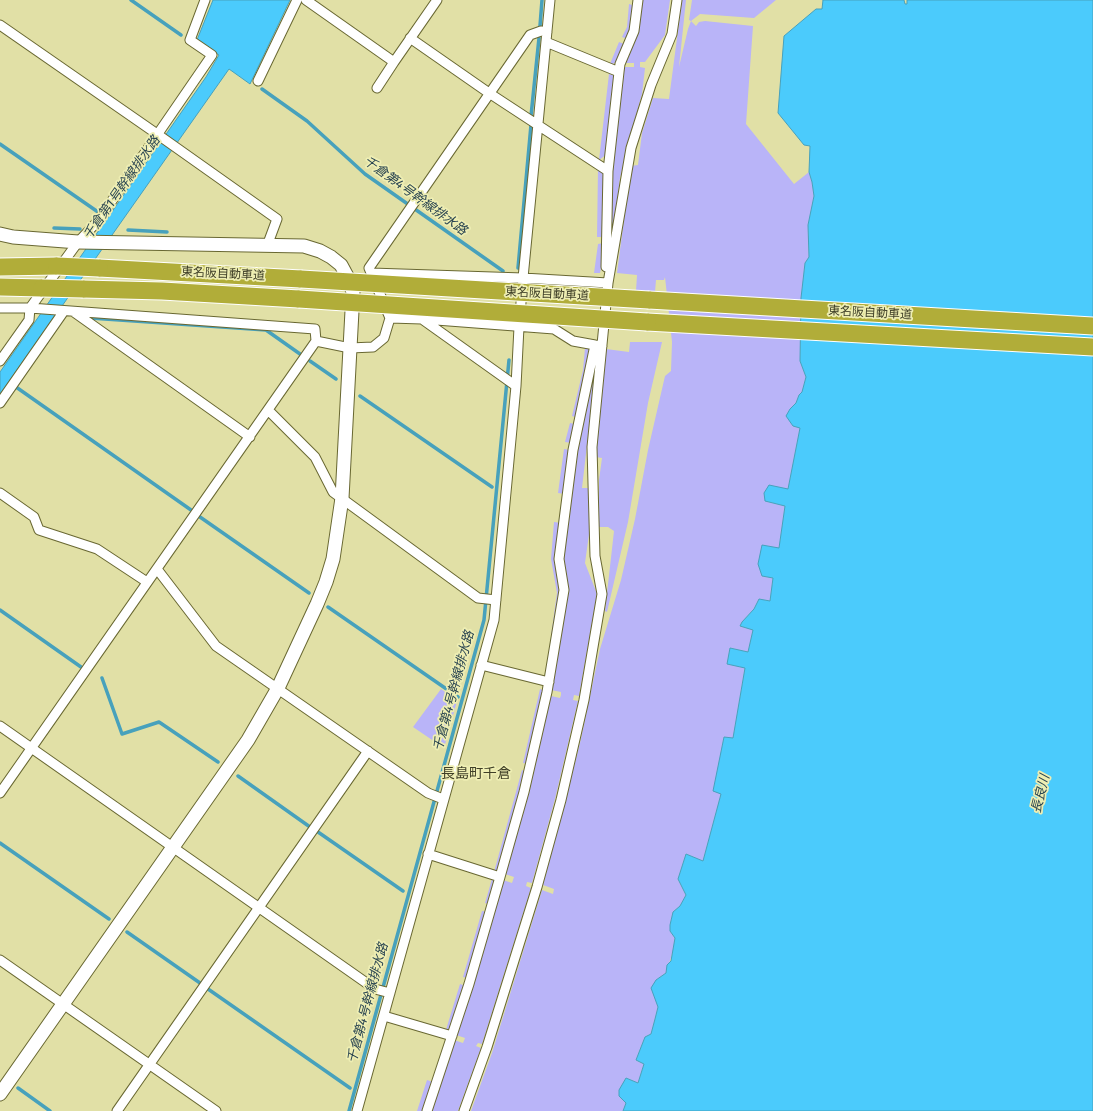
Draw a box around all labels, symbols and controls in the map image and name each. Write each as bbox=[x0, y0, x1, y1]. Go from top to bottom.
water label: 千倉第1号幹線排水路 bbox=[80, 133, 164, 243]
water label: 千倉第4号幹線排水路 bbox=[360, 153, 470, 239]
street label: 東名阪自動車道 bbox=[181, 265, 265, 283]
street label: 東名阪自動車道 bbox=[505, 285, 589, 303]
street label: 東名阪自動車道 bbox=[828, 304, 912, 322]
water label: 千倉第4号幹線排水路 bbox=[430, 629, 478, 753]
district label: 長島町千倉 bbox=[441, 766, 511, 782]
water label: 長良川 bbox=[1029, 773, 1053, 815]
water label: 千倉第4号幹線排水路 bbox=[344, 941, 392, 1065]

